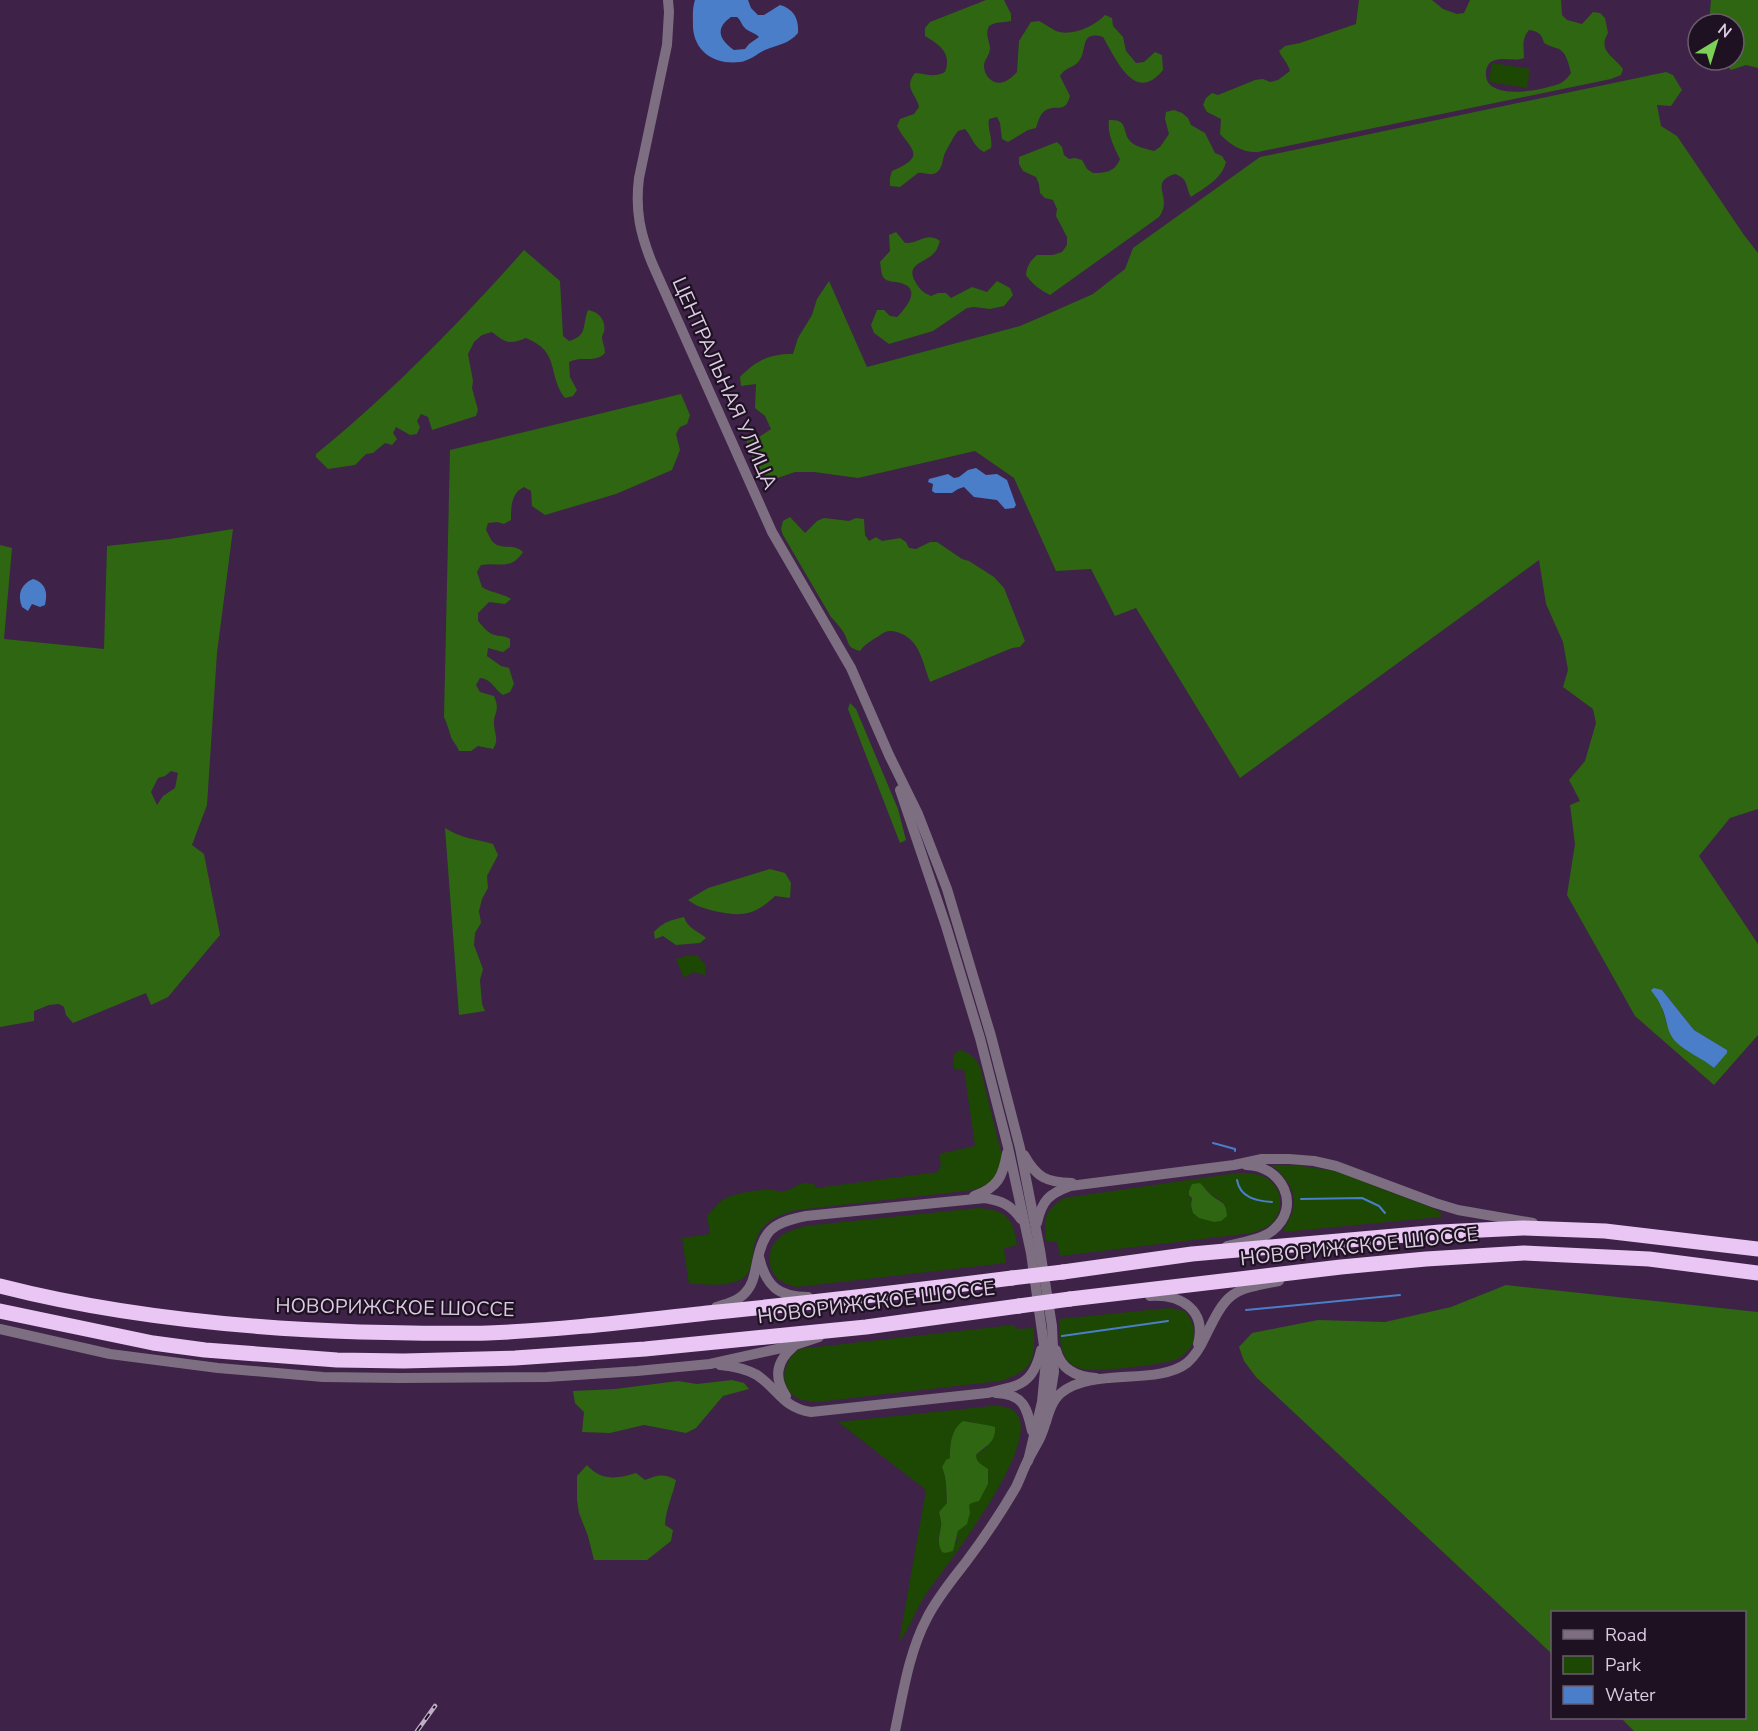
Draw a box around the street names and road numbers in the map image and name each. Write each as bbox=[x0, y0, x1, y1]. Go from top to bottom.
street label: ЦЕНТРАЛЬНАЯ УЛИЦА bbox=[665, 273, 784, 494]
street label: НОВОРИЖСКОЕ ШОССЕ bbox=[1239, 1221, 1479, 1272]
street label: НОВОРИЖСКОЕ ШОССЕ bbox=[756, 1275, 996, 1330]
street label: НОВОРИЖСКОЕ ШОССЕ bbox=[275, 1292, 515, 1323]

